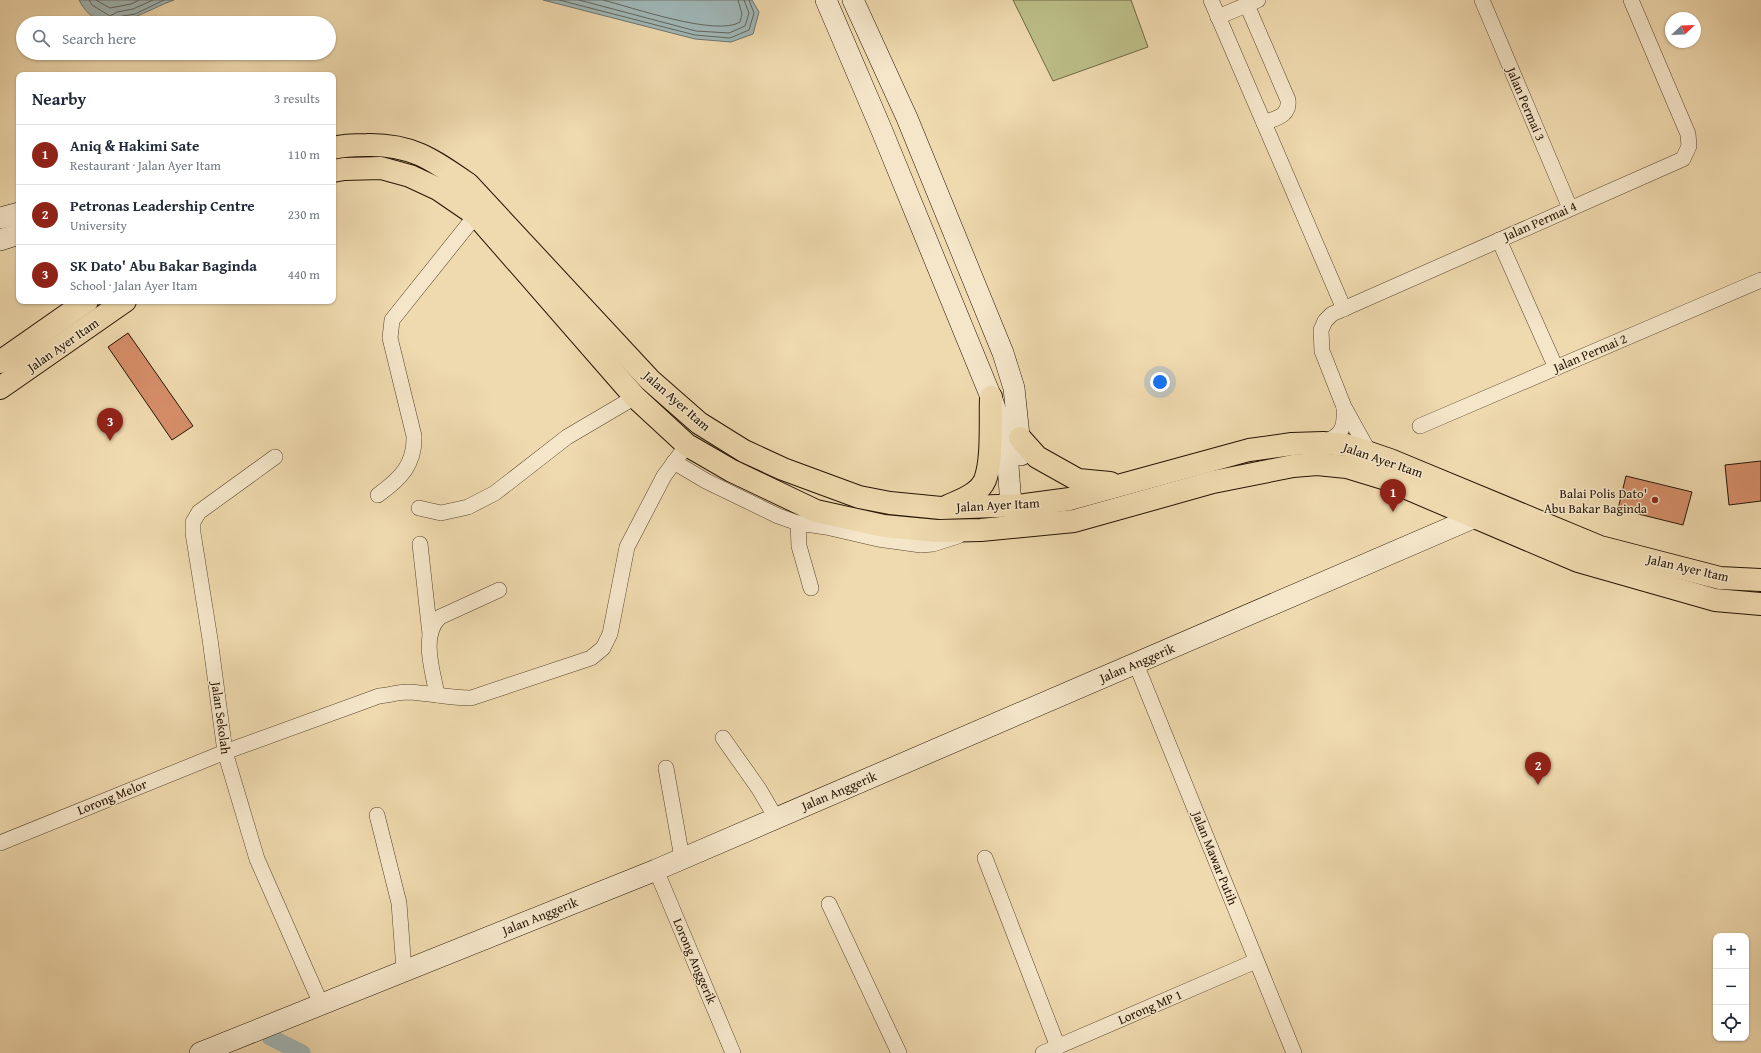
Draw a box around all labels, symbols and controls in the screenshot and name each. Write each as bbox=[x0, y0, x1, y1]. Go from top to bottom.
north arrow bbox=[1665, 12, 1701, 48]
search box bbox=[16, 16, 336, 60]
icon: search bbox=[30, 27, 52, 49]
text: Search here bbox=[62, 28, 136, 49]
street label: Jalan Permai 3 bbox=[1501, 62, 1550, 144]
text: Nearby bbox=[32, 86, 86, 111]
text: 3 results bbox=[274, 89, 320, 108]
text: Aniq & Hakimi Sate bbox=[70, 135, 199, 156]
text: 1 bbox=[42, 145, 48, 164]
text: 110 m bbox=[288, 145, 320, 164]
text: Restaurant · Jalan Ayer Itam bbox=[70, 156, 221, 175]
text: Petronas Leadership Centre bbox=[70, 195, 255, 216]
street label: Jalan Permai 4 bbox=[1499, 196, 1580, 246]
text: 2 bbox=[42, 205, 48, 224]
text: 230 m bbox=[288, 205, 320, 224]
text: University bbox=[70, 216, 127, 235]
text: SK Dato' Abu Bakar Baginda bbox=[70, 255, 257, 276]
text: 3 bbox=[42, 265, 48, 284]
text: 440 m bbox=[288, 265, 320, 284]
text: School · Jalan Ayer Itam bbox=[70, 276, 197, 295]
street label: Jalan Ayer Itam bbox=[22, 313, 103, 378]
street label: Jalan Permai 2 bbox=[1548, 329, 1630, 378]
street label: Jalan Ayer Itam bbox=[638, 365, 715, 436]
your location bbox=[1150, 372, 1170, 392]
pin: 3 bbox=[97, 408, 123, 441]
street label: Jalan Ayer Itam bbox=[1339, 437, 1426, 483]
pin: 1 bbox=[1380, 479, 1406, 512]
place label: Balai Polis Dato' Abu Bakar Baginda bbox=[1544, 484, 1648, 518]
street label: Jalan Ayer Itam bbox=[954, 493, 1040, 517]
marker: Balai Polis Dato' Abu Bakar Baginda bbox=[1650, 495, 1660, 505]
street label: Jalan Ayer Itam bbox=[1643, 549, 1731, 587]
street label: Jalan Anggerik bbox=[1095, 638, 1178, 688]
street label: Jalan Sekolah bbox=[206, 679, 236, 756]
pin: 2 bbox=[1525, 752, 1551, 785]
street label: Jalan Anggerik bbox=[797, 766, 880, 816]
street label: Lorong Melor bbox=[74, 774, 150, 820]
street label: Jalan Mawar Putih bbox=[1187, 806, 1243, 908]
street label: Jalan Anggerik bbox=[497, 892, 581, 941]
street label: Lorong Anggerik bbox=[668, 915, 722, 1007]
map controls bbox=[1713, 933, 1749, 1041]
button: + bbox=[1713, 933, 1749, 969]
button: − bbox=[1713, 969, 1749, 1005]
street label: Lorong MP 1 bbox=[1115, 985, 1185, 1029]
button: locate bbox=[1713, 1005, 1749, 1041]

